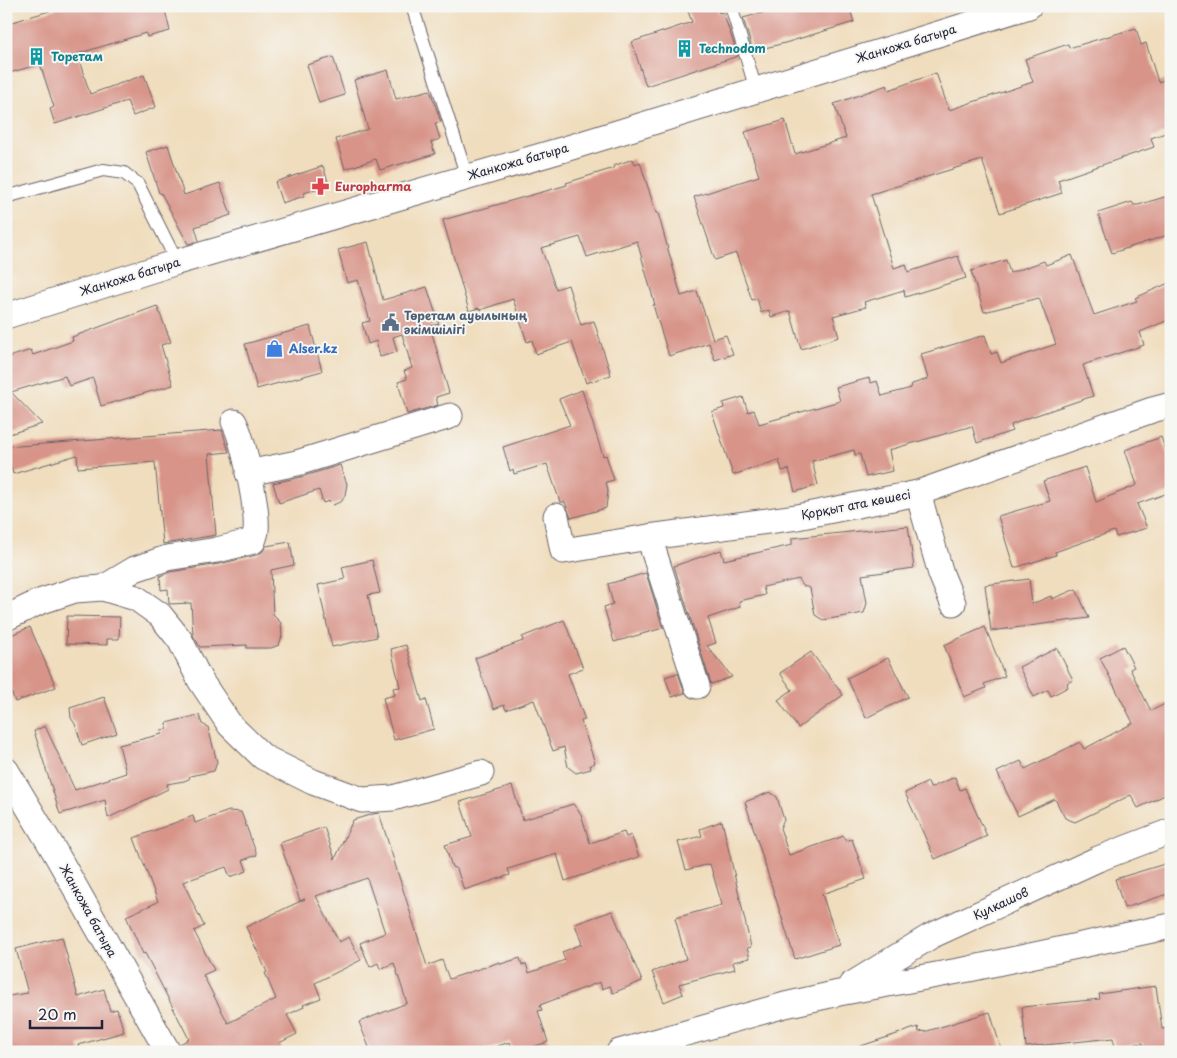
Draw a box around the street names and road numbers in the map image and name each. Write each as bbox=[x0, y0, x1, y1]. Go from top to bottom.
street label: Жанкожа батыра bbox=[852, 19, 959, 67]
street label: Жанкожа батыра bbox=[464, 138, 571, 184]
street label: Жанкожа батыра bbox=[76, 252, 183, 300]
street label: Қорқыт ата көшесі bbox=[799, 485, 912, 523]
street label: Жанкожа батыра bbox=[55, 860, 122, 961]
street label: Кулкашов bbox=[970, 882, 1031, 924]

